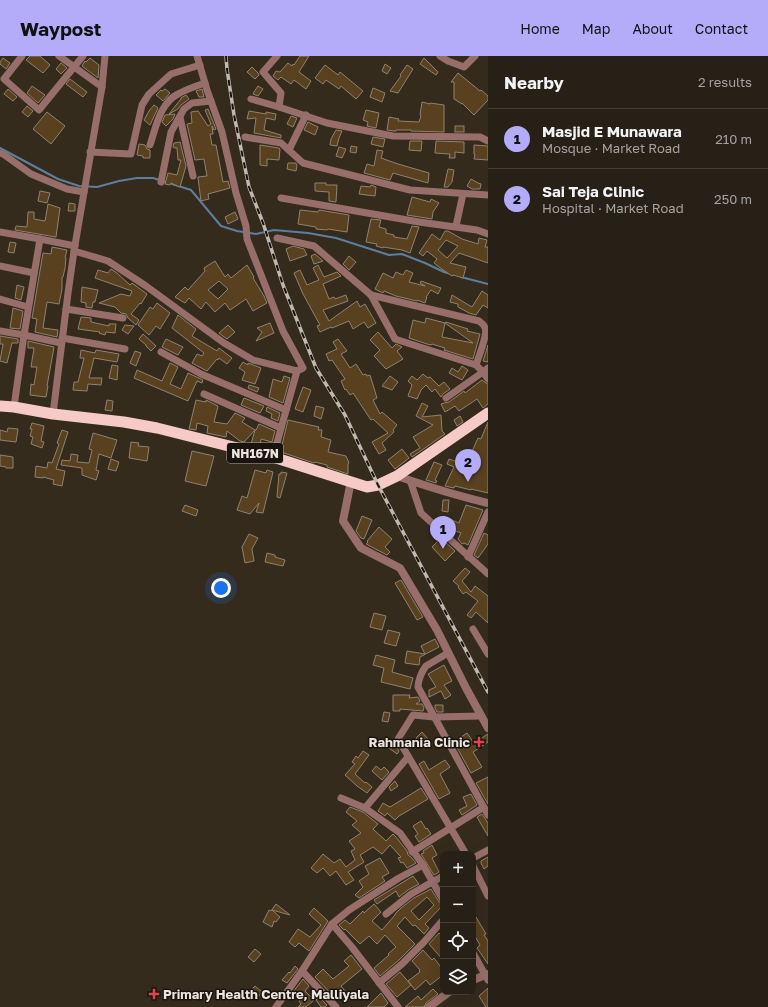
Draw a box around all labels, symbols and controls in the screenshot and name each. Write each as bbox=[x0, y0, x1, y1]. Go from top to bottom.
text: Waypost bbox=[20, 17, 101, 40]
text: Home bbox=[520, 20, 560, 37]
text: Map bbox=[582, 20, 610, 37]
text: About bbox=[632, 20, 673, 37]
text: Contact bbox=[695, 20, 748, 37]
text: Nearby bbox=[504, 72, 564, 93]
text: 2 results bbox=[698, 74, 752, 90]
text: Masjid E Munawara bbox=[542, 122, 682, 140]
text: 1 bbox=[514, 131, 520, 147]
text: 210 m bbox=[715, 131, 752, 147]
text: Mosque · Market Road bbox=[542, 140, 680, 156]
text: Sai Teja Clinic bbox=[542, 182, 644, 200]
text: 2 bbox=[513, 191, 521, 207]
text: 250 m bbox=[714, 191, 752, 207]
text: Hospital · Market Road bbox=[542, 200, 684, 216]
road number: NH167N bbox=[227, 443, 283, 463]
pin: 2 bbox=[455, 449, 481, 482]
pin: 1 bbox=[430, 516, 456, 549]
your location bbox=[211, 578, 231, 598]
place label: Rahmania Clinic bbox=[369, 734, 471, 750]
marker: Rahmania Clinic bbox=[473, 736, 485, 748]
map controls bbox=[440, 851, 476, 995]
button: + bbox=[440, 851, 476, 887]
button: − bbox=[440, 887, 476, 923]
button: locate bbox=[440, 923, 476, 959]
button: layers bbox=[440, 959, 476, 995]
place label: Primary Health Centre, Malliyala bbox=[163, 986, 370, 1002]
marker: Primary Health Centre, Malliyala bbox=[148, 988, 160, 1000]

